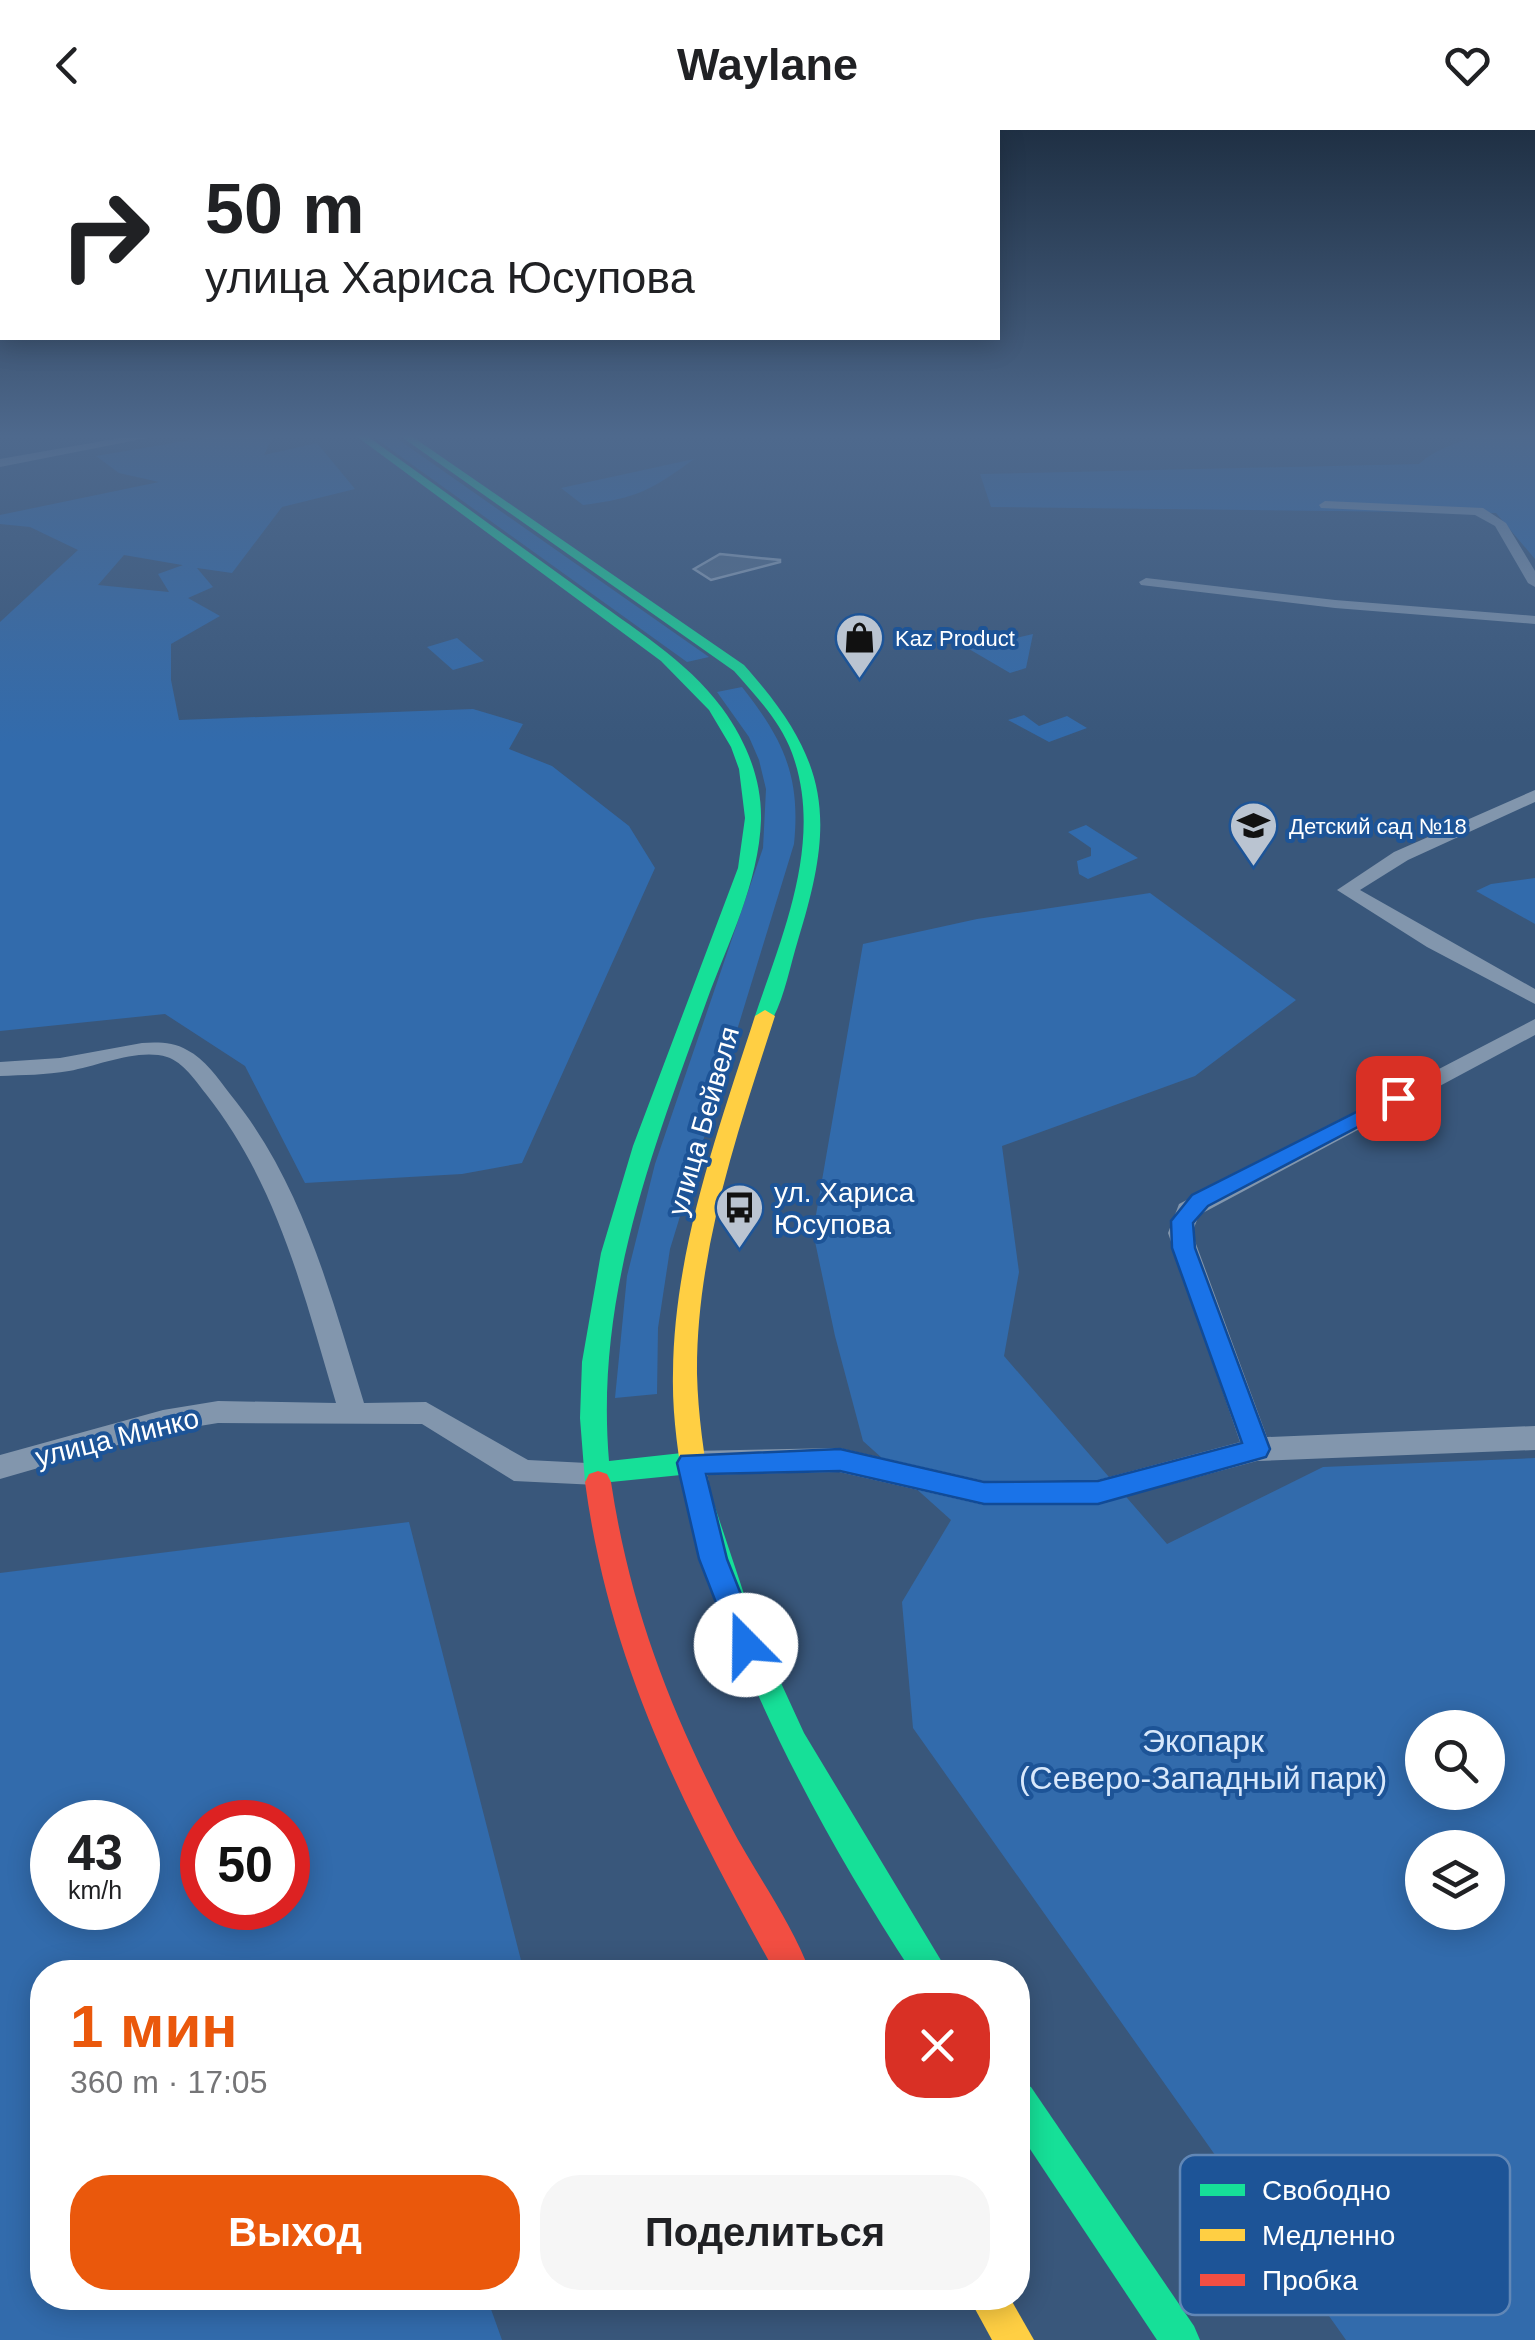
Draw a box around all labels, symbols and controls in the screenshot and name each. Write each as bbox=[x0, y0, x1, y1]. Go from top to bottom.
icon: back bbox=[40, 38, 95, 93]
icon: heart bbox=[1440, 38, 1495, 93]
text: Waylane bbox=[677, 39, 858, 90]
icon: right bbox=[40, 170, 170, 300]
text: 50 m bbox=[205, 170, 365, 248]
text: улица Хариса Юсупова bbox=[205, 252, 695, 303]
shop icon: Kaz Product bbox=[834, 612, 886, 680]
place label: Kaz Product bbox=[895, 626, 1015, 651]
school or university icon: Детский сaд №18 bbox=[1228, 800, 1280, 868]
place label: Детский сaд №18 bbox=[1289, 814, 1467, 839]
street label: улица Бейвеля bbox=[662, 1023, 745, 1219]
pin bbox=[1356, 1056, 1441, 1141]
icon: arrive bbox=[1371, 1071, 1426, 1126]
place label: ул. Хариса Юсупова bbox=[774, 1177, 915, 1240]
bus stop icon: ул. Хариса Юсупова bbox=[713, 1182, 765, 1250]
street label: улица Минко bbox=[32, 1402, 202, 1473]
position arrow bbox=[694, 1593, 798, 1697]
map controls bbox=[1405, 1710, 1505, 1930]
button: search bbox=[1405, 1710, 1505, 1810]
park label: Экопарк (Северо-Западный парк) bbox=[1019, 1723, 1387, 1796]
speed limit sign: 50 bbox=[180, 1800, 310, 1930]
text: 43 bbox=[67, 1825, 123, 1881]
button: layers bbox=[1405, 1830, 1505, 1930]
text: km/h bbox=[68, 1876, 122, 1904]
text: 1 мин bbox=[70, 1993, 238, 2060]
button: close bbox=[885, 1993, 990, 2098]
text: 360 m · 17:05 bbox=[70, 2064, 267, 2100]
legend bbox=[1180, 2155, 1510, 2315]
button: Выход bbox=[70, 2175, 520, 2290]
button: Поделиться bbox=[540, 2175, 990, 2290]
text: Свободно bbox=[1262, 2175, 1391, 2206]
text: Медленно bbox=[1262, 2220, 1395, 2251]
text: Пробка bbox=[1262, 2265, 1358, 2296]

